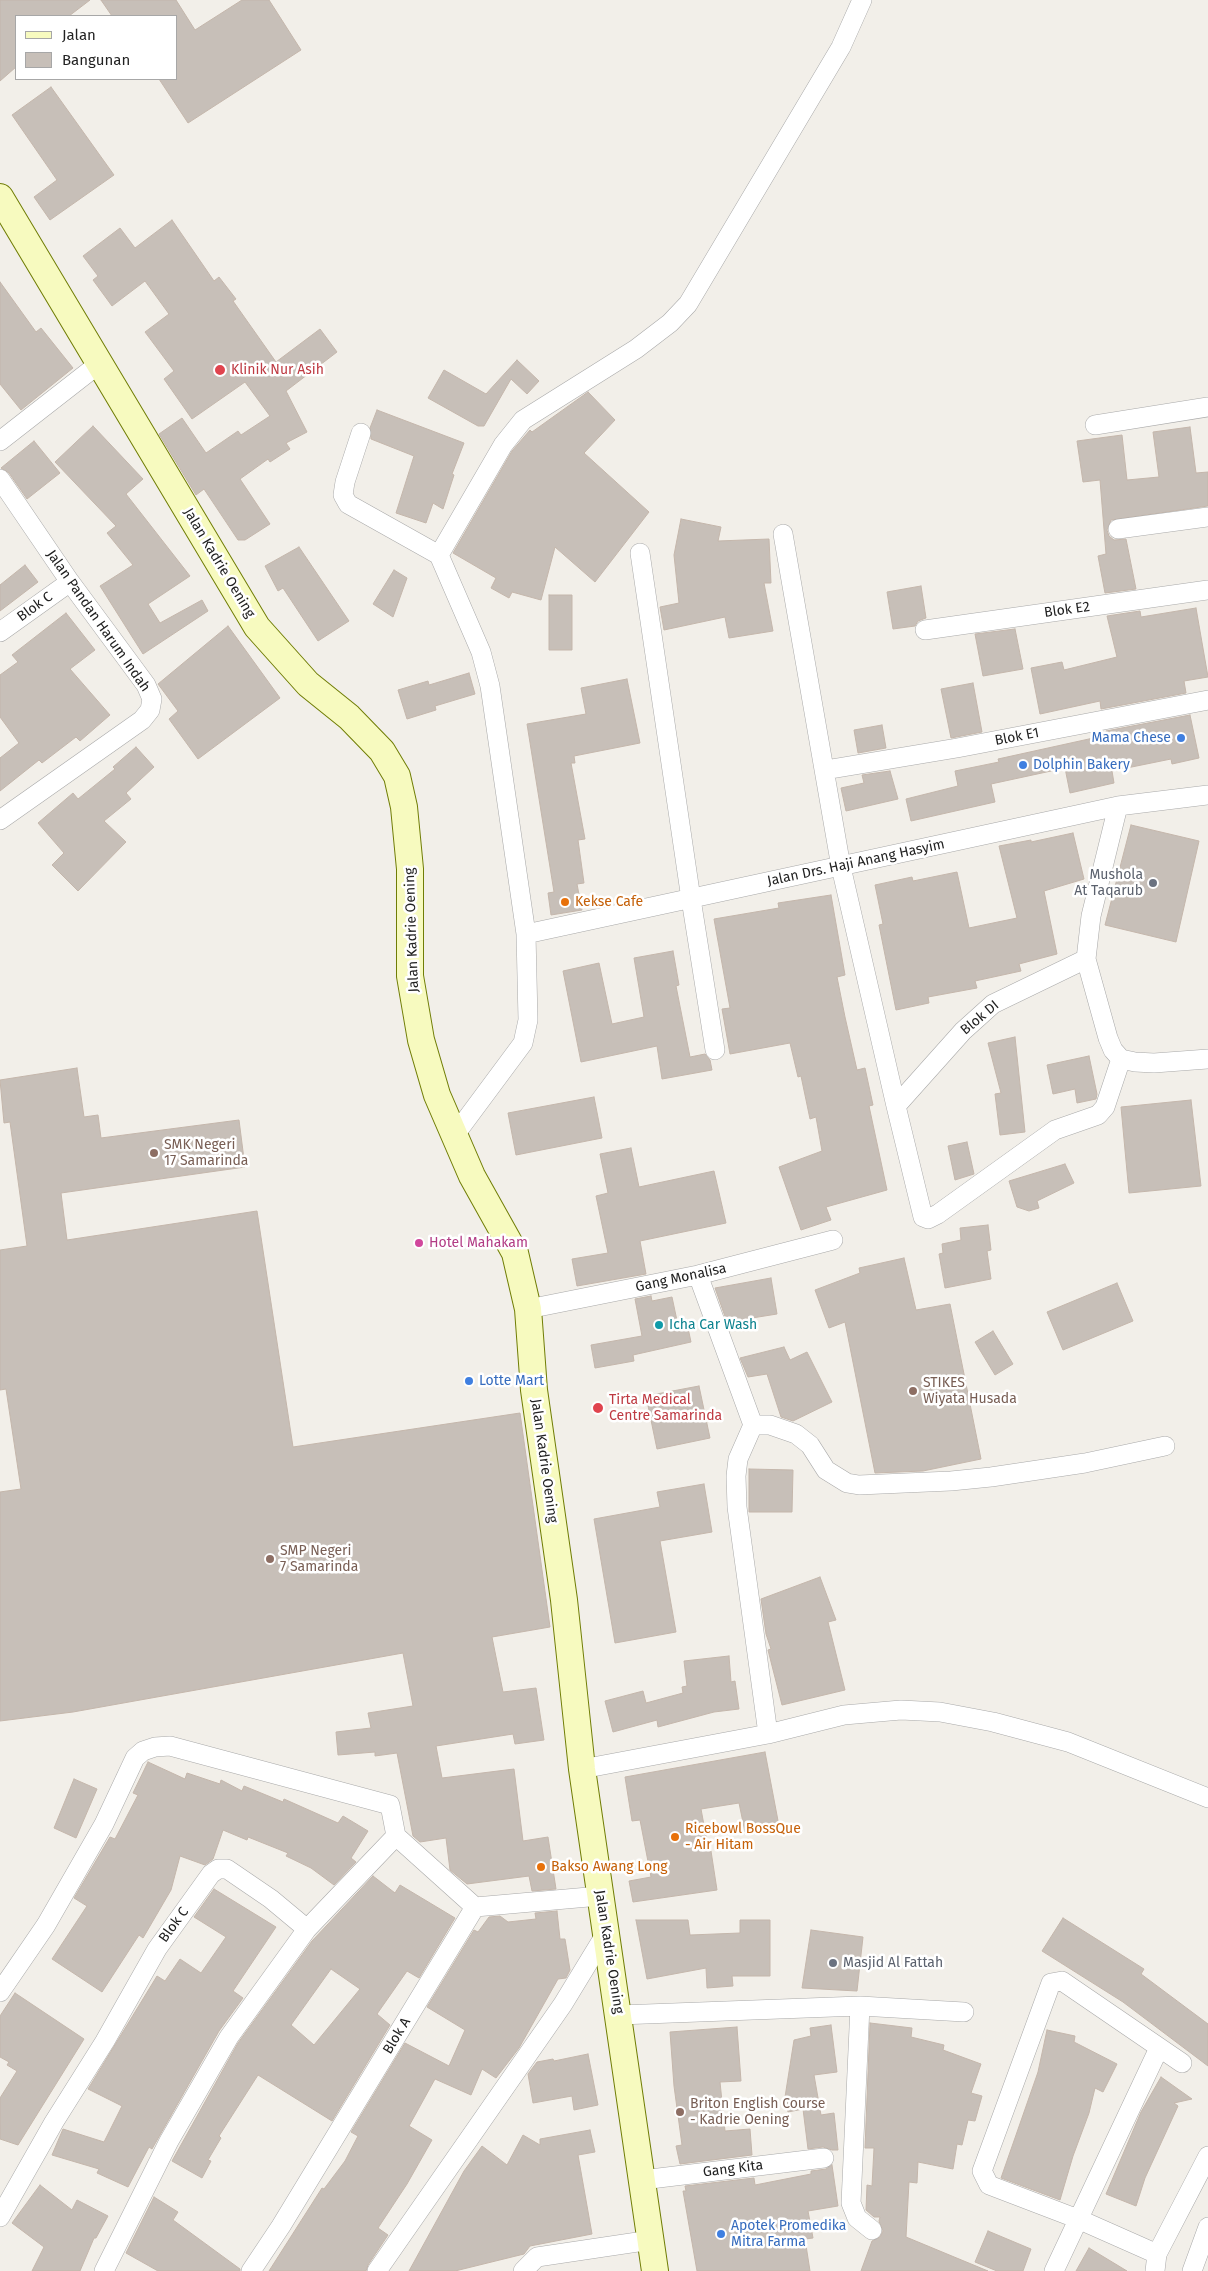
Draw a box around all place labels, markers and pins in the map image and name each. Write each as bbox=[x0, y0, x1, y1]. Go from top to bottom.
place label: Klinik Nur Asih bbox=[231, 362, 324, 378]
marker: Klinik Nur Asih bbox=[213, 363, 227, 377]
place label: Mama Chese bbox=[1091, 730, 1171, 746]
marker: Mama Chese bbox=[1175, 732, 1187, 744]
place label: Dolphin Bakery bbox=[1033, 757, 1130, 773]
marker: Dolphin Bakery bbox=[1017, 759, 1029, 771]
place label: Mushola At Taqarub bbox=[1074, 867, 1143, 900]
marker: Mushola At Taqarub bbox=[1147, 877, 1159, 889]
place label: Kekse Cafe bbox=[575, 894, 643, 910]
marker: Kekse Cafe bbox=[559, 896, 571, 908]
place label: SMK Negeri 17 Samarinda bbox=[164, 1137, 248, 1170]
marker: SMK Negeri 17 Samarinda bbox=[148, 1147, 160, 1159]
place label: Hotel Mahakam bbox=[429, 1235, 528, 1251]
marker: Hotel Mahakam bbox=[413, 1237, 425, 1249]
place label: Icha Car Wash bbox=[669, 1317, 757, 1333]
marker: Icha Car Wash bbox=[653, 1319, 665, 1331]
place label: Lotte Mart bbox=[479, 1373, 544, 1389]
marker: Lotte Mart bbox=[463, 1375, 475, 1387]
place label: STIKES Wiyata Husada bbox=[923, 1375, 1017, 1408]
marker: STIKES Wiyata Husada bbox=[907, 1385, 919, 1397]
place label: Tirta Medical Centre Samarinda bbox=[609, 1392, 722, 1424]
marker: Tirta Medical Centre Samarinda bbox=[591, 1401, 605, 1415]
place label: SMP Negeri 7 Samarinda bbox=[280, 1543, 358, 1575]
marker: SMP Negeri 7 Samarinda bbox=[264, 1553, 276, 1565]
place label: Ricebowl BossQue - Air Hitam bbox=[685, 1821, 801, 1854]
marker: Ricebowl BossQue - Air Hitam bbox=[669, 1831, 681, 1843]
place label: Bakso Awang Long bbox=[551, 1859, 668, 1875]
marker: Bakso Awang Long bbox=[535, 1861, 547, 1873]
place label: Masjid Al Fattah bbox=[843, 1955, 943, 1971]
marker: Masjid Al Fattah bbox=[827, 1957, 839, 1969]
place label: Briton English Course - Kadrie Oening bbox=[690, 2096, 825, 2128]
marker: Briton English Course - Kadrie Oening bbox=[674, 2106, 686, 2118]
place label: Apotek Promedika Mitra Farma bbox=[731, 2218, 846, 2250]
marker: Apotek Promedika Mitra Farma bbox=[715, 2228, 727, 2240]

